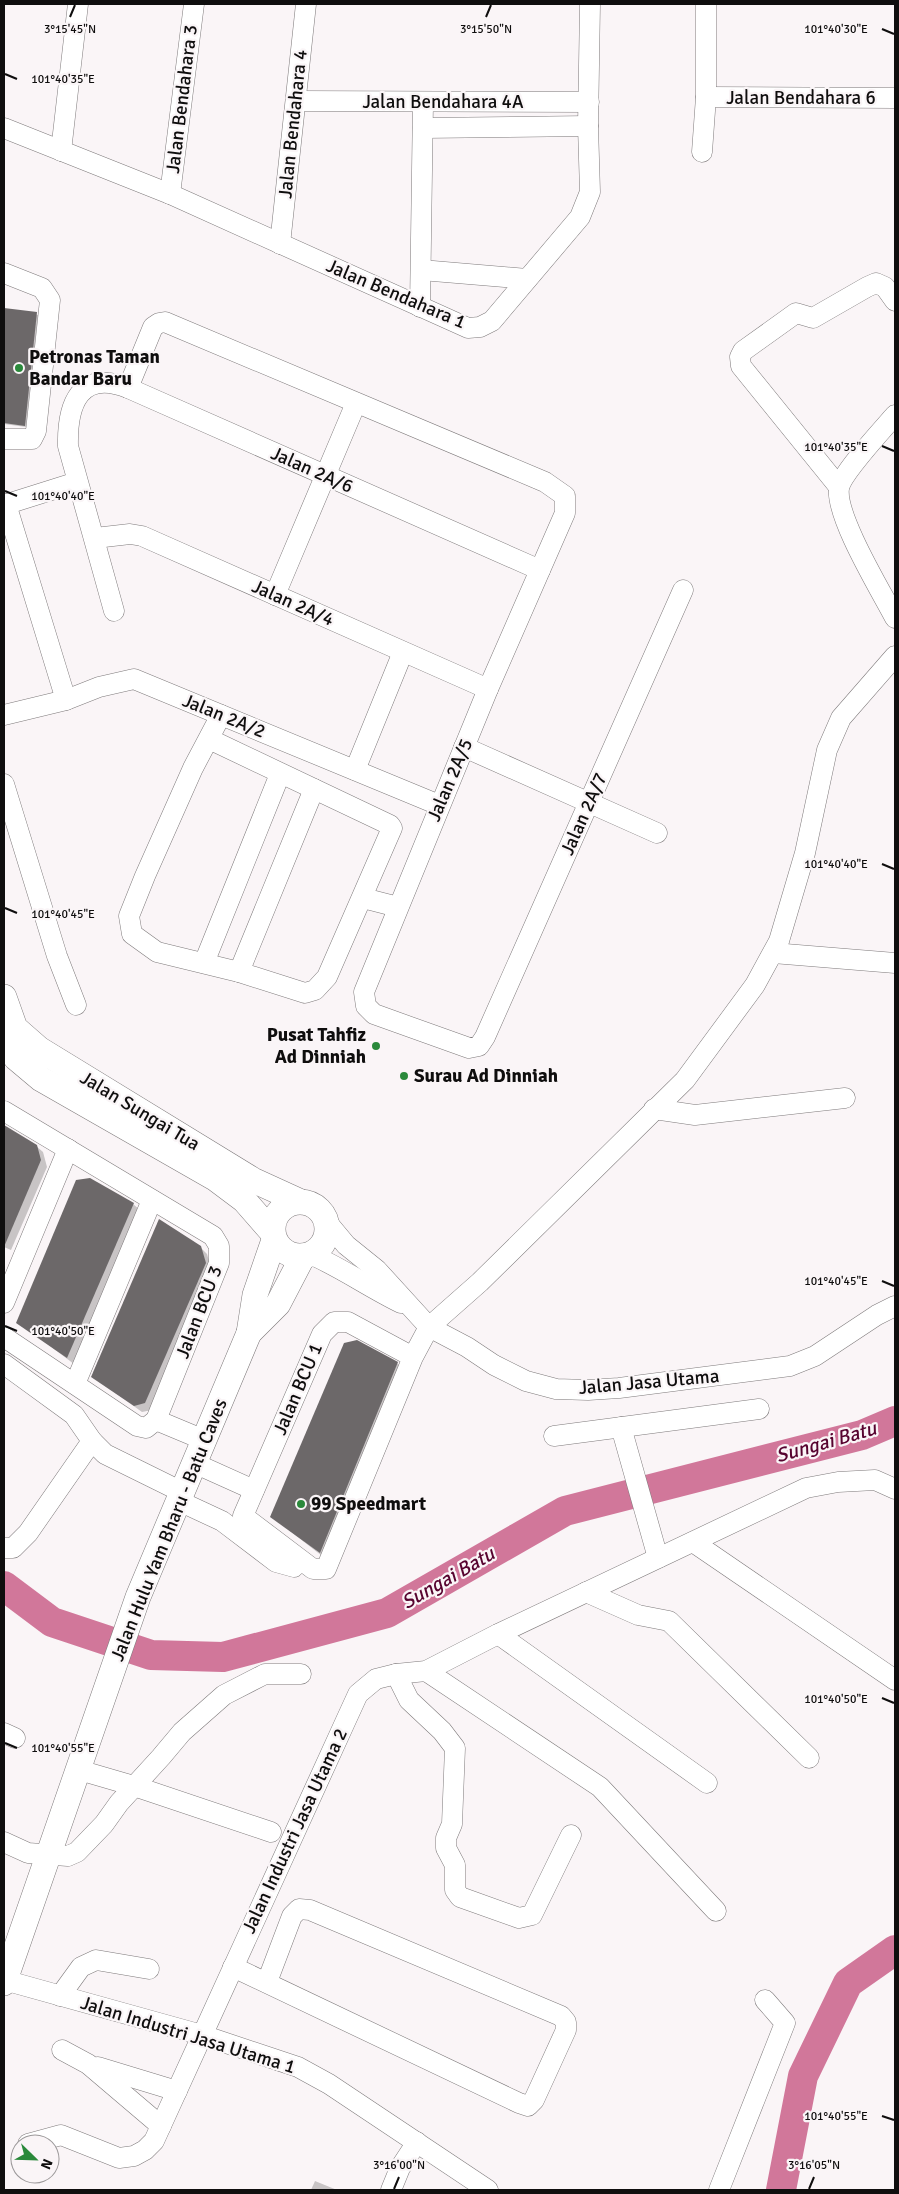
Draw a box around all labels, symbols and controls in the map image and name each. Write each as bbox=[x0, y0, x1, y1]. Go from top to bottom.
text: 3°15'45"N bbox=[44, 22, 96, 37]
text: 3°15'50"N bbox=[460, 22, 512, 37]
text: 101°40'30"E bbox=[804, 22, 868, 37]
street label: Jalan Bendahara 3 bbox=[161, 23, 203, 175]
street label: Jalan Bendahara 4 bbox=[273, 48, 313, 200]
text: 101°40'35"E bbox=[31, 72, 95, 87]
street label: Jalan Bendahara 6 bbox=[726, 86, 876, 110]
street label: Jalan Bendahara 4A bbox=[362, 90, 524, 114]
street label: Jalan Bendahara 1 bbox=[323, 254, 469, 334]
place label: Petronas Taman Bandar Baru bbox=[29, 345, 160, 391]
marker: Petronas Taman Bandar Baru bbox=[13, 362, 25, 374]
text: 101°40'35"E bbox=[804, 440, 868, 455]
street label: Jalan 2A/6 bbox=[267, 441, 357, 499]
text: 101°40'40"E bbox=[31, 489, 95, 504]
street label: Jalan 2A/4 bbox=[248, 574, 338, 632]
street label: Jalan 2A/2 bbox=[179, 688, 269, 744]
street label: Jalan 2A/5 bbox=[422, 735, 478, 825]
street label: Jalan 2A/7 bbox=[555, 769, 613, 859]
text: 101°40'40"E bbox=[804, 857, 868, 872]
text: 101°40'45"E bbox=[31, 907, 95, 922]
place label: Pusat Tahfiz Ad Dinniah bbox=[267, 1023, 366, 1069]
marker: Pusat Tahfiz Ad Dinniah bbox=[370, 1040, 382, 1052]
place label: Surau Ad Dinniah bbox=[414, 1064, 558, 1088]
street label: Jalan Sungai Tua bbox=[76, 1066, 204, 1156]
marker: Surau Ad Dinniah bbox=[398, 1070, 410, 1082]
street label: Jalan BCU 3 bbox=[170, 1262, 228, 1362]
text: 101°40'45"E bbox=[804, 1274, 868, 1289]
text: 101°40'50"E bbox=[31, 1324, 95, 1339]
street label: Jalan BCU 1 bbox=[268, 1339, 328, 1439]
street label: Jalan Jasa Utama bbox=[578, 1364, 720, 1400]
street label: Jalan Hulu Yam Bharu - Batu Caves bbox=[105, 1395, 233, 1665]
water label: Sungai Batu bbox=[773, 1415, 880, 1468]
place label: 99 Speedmart bbox=[311, 1492, 426, 1516]
marker: 99 Speedmart bbox=[295, 1498, 307, 1510]
water label: Sungai Batu bbox=[397, 1541, 500, 1615]
text: 101°40'50"E bbox=[804, 1692, 868, 1707]
street label: Jalan Industri Jasa Utama 2 bbox=[237, 1725, 353, 1937]
text: 101°40'55"E bbox=[31, 1741, 95, 1756]
street label: Jalan Industri Jasa Utama 1 bbox=[78, 1991, 298, 2079]
text: 101°40'55"E bbox=[804, 2109, 868, 2124]
north arrow bbox=[10, 2134, 60, 2184]
text: N bbox=[37, 2156, 56, 2172]
text: 3°16'00"N bbox=[373, 2158, 425, 2173]
text: 3°16'05"N bbox=[788, 2158, 840, 2173]

